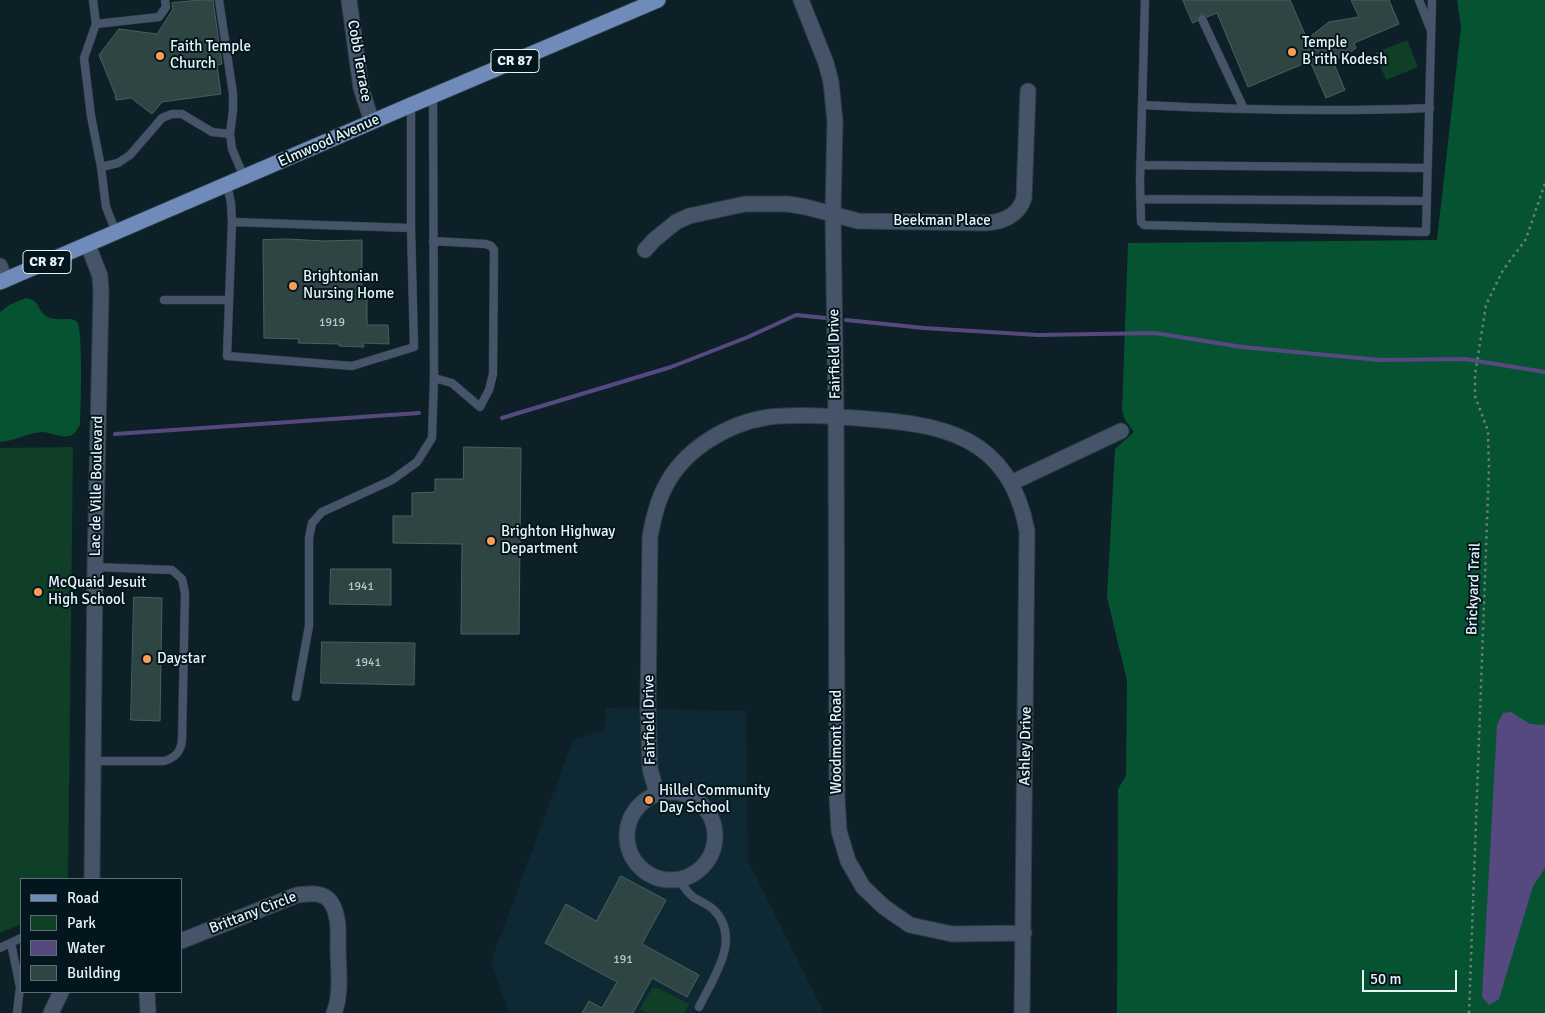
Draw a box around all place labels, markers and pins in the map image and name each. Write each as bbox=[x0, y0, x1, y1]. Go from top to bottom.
place label: Temple B'rith Kodesh bbox=[1302, 34, 1387, 69]
place label: Faith Temple Church bbox=[170, 38, 251, 73]
marker: Temple B'rith Kodesh bbox=[1286, 46, 1298, 58]
marker: Faith Temple Church bbox=[154, 50, 166, 62]
place label: Brightonian Nursing Home bbox=[303, 268, 394, 303]
marker: Brightonian Nursing Home bbox=[287, 280, 299, 292]
place label: Brighton Highway Department bbox=[501, 523, 615, 558]
marker: Brighton Highway Department bbox=[485, 535, 497, 547]
place label: McQuaid Jesuit High School bbox=[48, 574, 146, 609]
marker: McQuaid Jesuit High School bbox=[32, 586, 44, 598]
place label: Daystar bbox=[157, 650, 206, 668]
marker: Daystar bbox=[141, 653, 153, 665]
place label: Hillel Community Day School bbox=[659, 782, 770, 817]
marker: Hillel Community Day School bbox=[643, 794, 655, 806]

